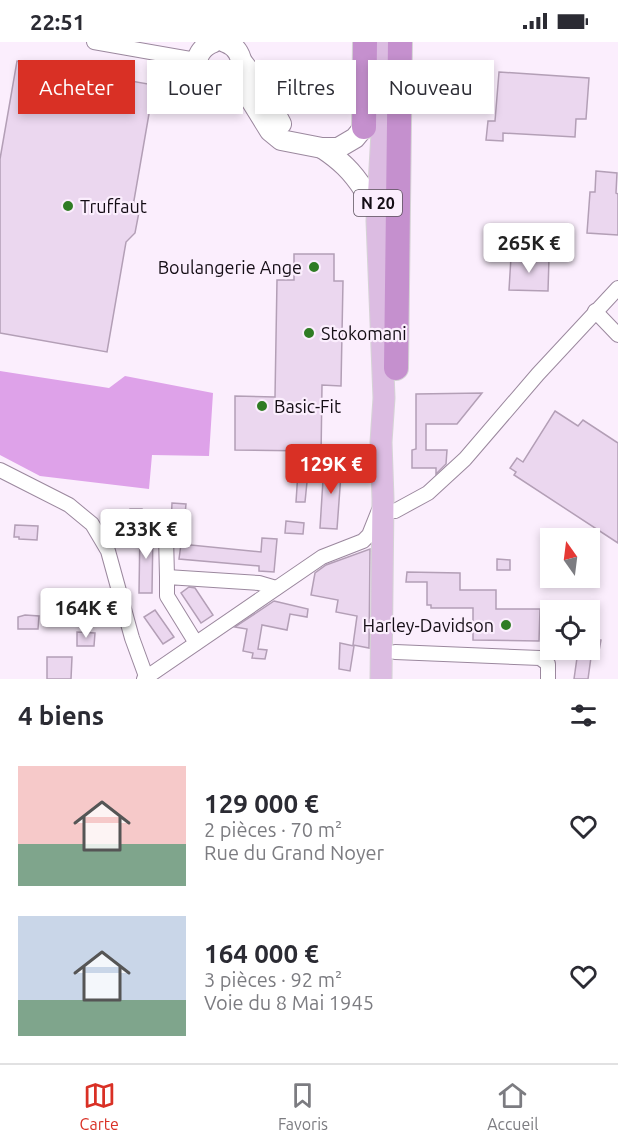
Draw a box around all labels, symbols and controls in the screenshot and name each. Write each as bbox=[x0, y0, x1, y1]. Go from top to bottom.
text: 22:51 bbox=[30, 9, 85, 34]
chip: Acheter bbox=[18, 60, 135, 114]
chip: Louer bbox=[147, 60, 243, 114]
chip: Filtres bbox=[255, 60, 356, 114]
chip: Nouveau bbox=[368, 60, 494, 114]
road number: N 20 bbox=[354, 190, 402, 216]
place label: Truffaut bbox=[80, 196, 147, 216]
marker: Truffaut bbox=[61, 199, 75, 213]
pin: 265K € bbox=[480, 223, 578, 274]
text: 265K € bbox=[497, 231, 561, 254]
place label: Boulangerie Ange bbox=[158, 257, 302, 277]
marker: Boulangerie Ange bbox=[307, 260, 321, 274]
place label: Stokomani bbox=[321, 323, 407, 343]
marker: Stokomani bbox=[302, 326, 316, 340]
place label: Basic-Fit bbox=[274, 396, 341, 416]
marker: Basic-Fit bbox=[255, 399, 269, 413]
pin: 129K € bbox=[282, 444, 380, 495]
text: 129K € bbox=[299, 452, 363, 475]
pin: 233K € bbox=[97, 509, 195, 560]
text: 233K € bbox=[114, 517, 178, 540]
north arrow bbox=[540, 528, 600, 588]
map controls bbox=[540, 528, 600, 660]
pin: 164K € bbox=[37, 588, 135, 639]
text: 164K € bbox=[54, 596, 118, 619]
button: locate bbox=[540, 600, 600, 660]
place label: Harley-Davidson bbox=[363, 615, 494, 635]
marker: Harley-Davidson bbox=[499, 618, 513, 632]
icon: filters bbox=[567, 699, 600, 732]
text: 4 biens bbox=[18, 701, 104, 730]
text: 129 000 € bbox=[204, 789, 319, 818]
icon: home bbox=[66, 790, 138, 862]
icon: heart bbox=[567, 810, 600, 843]
text: 2 pièces · 70 m² bbox=[204, 818, 342, 841]
text: Rue du Grand Noyer bbox=[204, 841, 384, 864]
text: 164 000 € bbox=[204, 939, 319, 968]
icon: home bbox=[66, 940, 138, 1012]
icon: heart bbox=[567, 960, 600, 993]
text: 3 pièces · 92 m² bbox=[204, 968, 342, 991]
text: Voie du 8 Mai 1945 bbox=[204, 991, 374, 1014]
tab: Carte bbox=[80, 1079, 119, 1133]
tab: Favoris bbox=[278, 1079, 328, 1133]
tab: Accueil bbox=[487, 1079, 538, 1133]

